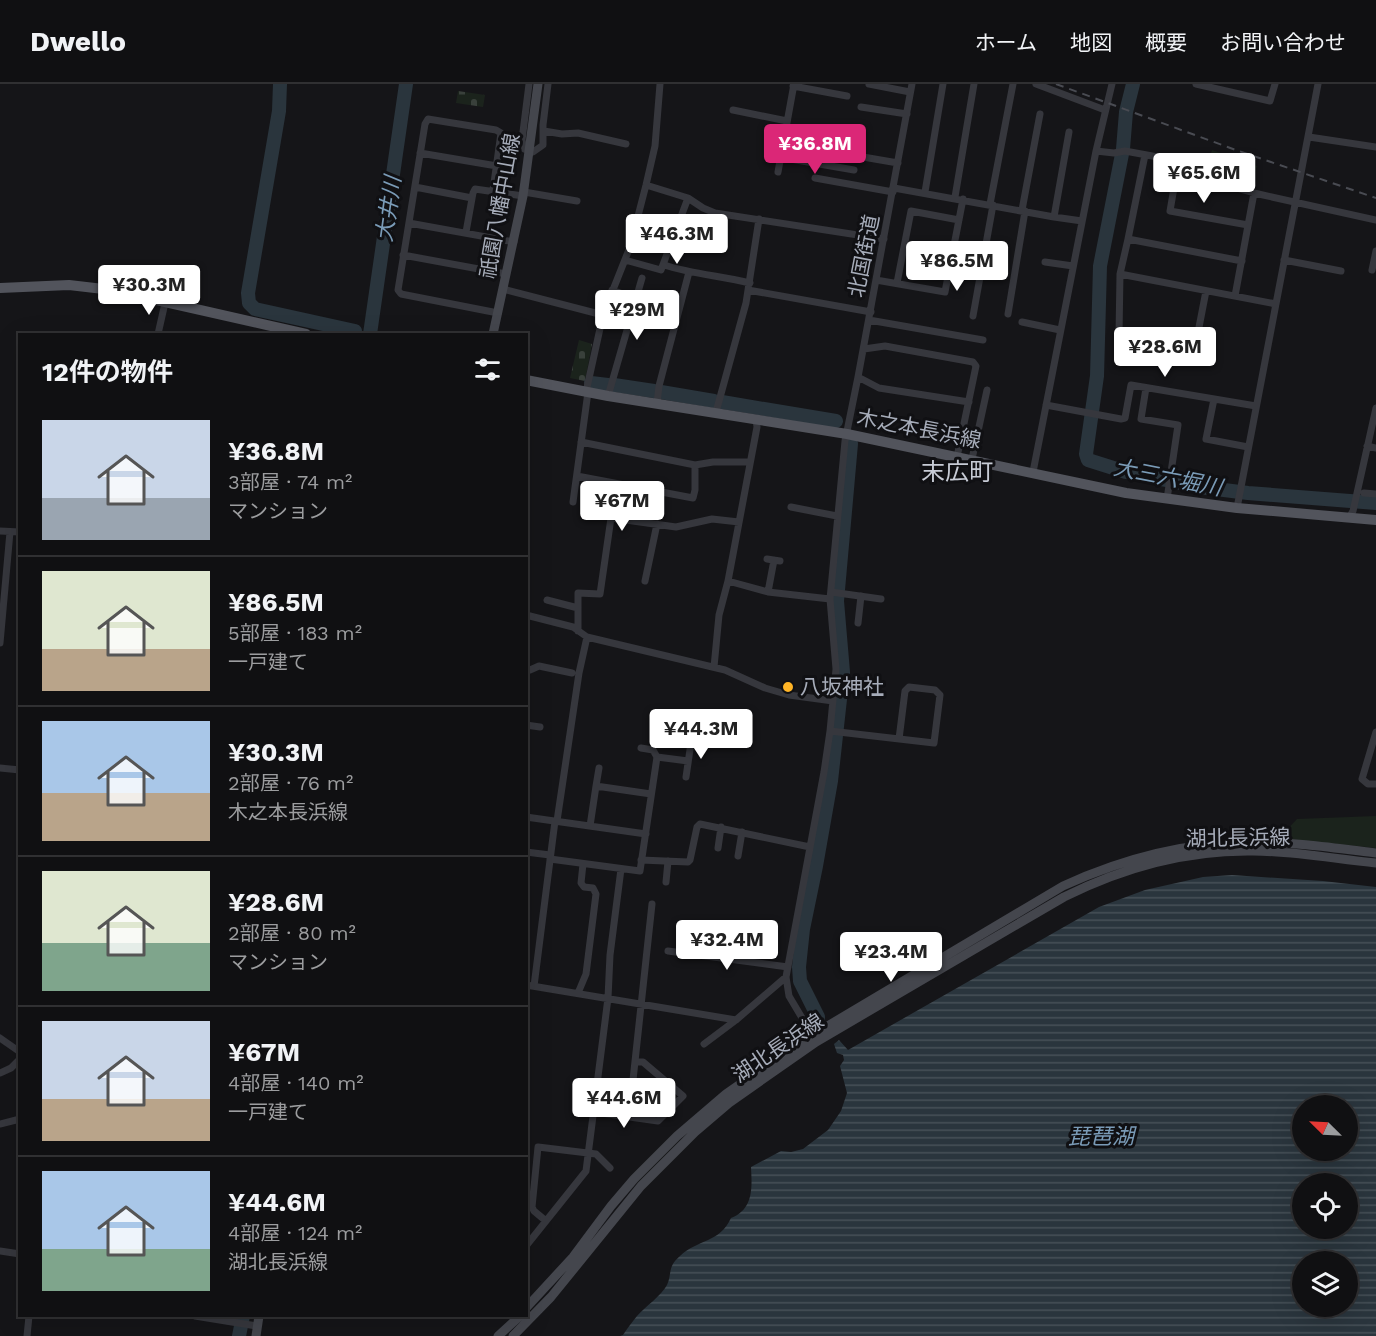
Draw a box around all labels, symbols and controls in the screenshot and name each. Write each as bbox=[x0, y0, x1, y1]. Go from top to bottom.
text: Dwello bbox=[30, 25, 126, 58]
text: ホーム bbox=[975, 30, 1037, 55]
text: 地図 bbox=[1070, 30, 1112, 55]
text: 概要 bbox=[1145, 30, 1187, 55]
text: お問い合わせ bbox=[1220, 30, 1346, 55]
pin: ¥36.8M bbox=[766, 124, 864, 175]
street label: 祇園八幡中山線 bbox=[474, 131, 525, 280]
text: ¥36.8M bbox=[778, 131, 852, 155]
pin: ¥65.6M bbox=[1155, 153, 1253, 204]
text: ¥65.6M bbox=[1167, 160, 1241, 184]
water label: 大井川 bbox=[372, 173, 406, 243]
street label: 北国街道 bbox=[843, 212, 884, 300]
pin: ¥46.3M bbox=[628, 214, 726, 265]
text: ¥46.3M bbox=[640, 221, 714, 245]
pin: ¥86.5M bbox=[908, 241, 1006, 292]
text: ¥86.5M bbox=[920, 248, 994, 272]
pin: ¥30.3M bbox=[100, 265, 198, 316]
text: ¥30.3M bbox=[112, 272, 186, 296]
pin: ¥29M bbox=[601, 290, 673, 341]
text: ¥29M bbox=[609, 297, 665, 321]
pin: ¥28.6M bbox=[1116, 327, 1214, 378]
text: ¥28.6M bbox=[1128, 334, 1202, 358]
icon: filters bbox=[471, 353, 504, 386]
text: 12件の物件 bbox=[42, 357, 173, 387]
street label: 木之本長浜線 bbox=[855, 404, 983, 453]
text: ¥36.8M bbox=[228, 436, 324, 466]
icon: home bbox=[90, 444, 162, 516]
water label: 大三六堀川 bbox=[1112, 455, 1226, 501]
district label: 末広町 bbox=[921, 458, 993, 486]
text: 3部屋 · 74 m² bbox=[228, 470, 352, 494]
pin: ¥67M bbox=[586, 481, 658, 532]
text: ¥67M bbox=[594, 488, 650, 512]
text: マンション bbox=[228, 499, 328, 523]
text: ¥86.5M bbox=[228, 587, 324, 617]
icon: home bbox=[90, 595, 162, 667]
text: 5部屋 · 183 m² bbox=[228, 621, 362, 645]
text: 一戸建て bbox=[228, 650, 308, 674]
place label: 八坂神社 bbox=[800, 674, 884, 699]
marker: 八坂神社 bbox=[781, 680, 795, 694]
pin: ¥44.3M bbox=[652, 709, 750, 760]
text: ¥44.3M bbox=[664, 716, 738, 740]
text: ¥30.3M bbox=[228, 737, 324, 767]
icon: home bbox=[90, 745, 162, 817]
text: 2部屋 · 76 m² bbox=[228, 771, 353, 795]
text: 木之本長浜線 bbox=[228, 800, 348, 824]
street label: 湖北長浜線 bbox=[1185, 824, 1291, 851]
text: ¥28.6M bbox=[228, 887, 324, 917]
icon: home bbox=[90, 895, 162, 967]
pin: ¥32.4M bbox=[678, 920, 776, 971]
text: 2部屋 · 80 m² bbox=[228, 921, 356, 945]
text: ¥32.4M bbox=[690, 927, 764, 951]
pin: ¥23.4M bbox=[842, 932, 940, 983]
text: ¥23.4M bbox=[854, 939, 928, 963]
text: マンション bbox=[228, 950, 328, 974]
street label: 湖北長浜線 bbox=[727, 1008, 828, 1087]
text: ¥67M bbox=[228, 1037, 300, 1067]
icon: home bbox=[90, 1045, 162, 1117]
text: 4部屋 · 140 m² bbox=[228, 1071, 364, 1095]
pin: ¥44.6M bbox=[575, 1078, 673, 1129]
text: ¥44.6M bbox=[586, 1085, 662, 1109]
north arrow bbox=[1292, 1095, 1358, 1161]
map controls bbox=[1292, 1095, 1358, 1317]
text: 一戸建て bbox=[228, 1100, 308, 1124]
water label: 琵琶湖 bbox=[1068, 1124, 1137, 1149]
button: locate bbox=[1292, 1173, 1358, 1239]
text: ¥44.6M bbox=[228, 1187, 326, 1217]
icon: home bbox=[90, 1195, 162, 1267]
text: 4部屋 · 124 m² bbox=[228, 1221, 362, 1245]
text: 湖北長浜線 bbox=[228, 1250, 328, 1274]
button: layers bbox=[1292, 1251, 1358, 1317]

